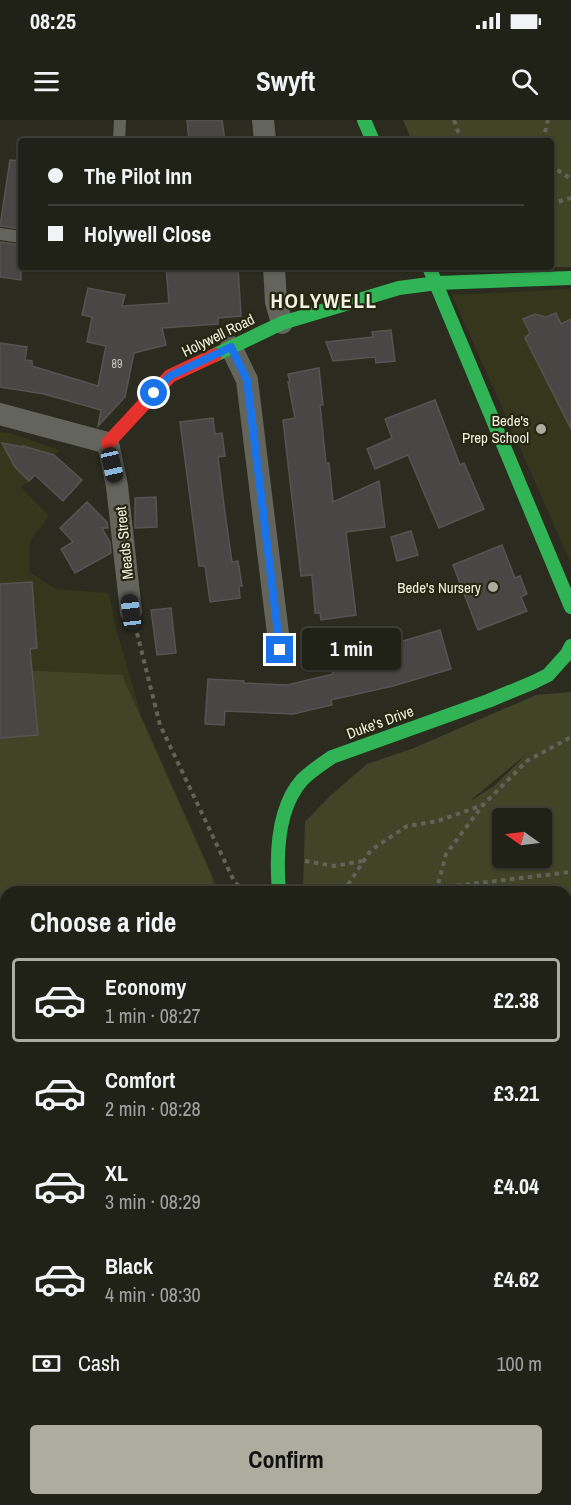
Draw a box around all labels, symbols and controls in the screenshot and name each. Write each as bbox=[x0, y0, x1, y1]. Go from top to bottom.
text: 08:25 bbox=[30, 6, 76, 36]
text: Swyft bbox=[256, 63, 315, 99]
icon: menu bbox=[30, 65, 63, 98]
icon: search bbox=[508, 65, 541, 98]
text: The Pilot Inn bbox=[84, 161, 192, 191]
text: Holywell Close bbox=[84, 219, 211, 249]
district label: HOLYWELL bbox=[270, 286, 378, 315]
street label: Holywell Road bbox=[178, 308, 258, 362]
house number: 89 bbox=[112, 356, 122, 372]
route start bbox=[140, 379, 167, 406]
place label: Bede's Prep School bbox=[462, 410, 529, 448]
marker: Bede's Prep School bbox=[534, 422, 548, 436]
car bbox=[99, 445, 125, 485]
street label: Meads Street bbox=[110, 505, 138, 580]
place label: Bede's Nursery bbox=[397, 577, 482, 598]
marker: Bede's Nursery bbox=[486, 580, 500, 594]
car bbox=[120, 593, 142, 631]
callout: 1 min bbox=[301, 629, 400, 671]
text: 1 min bbox=[330, 635, 373, 662]
route end bbox=[266, 636, 293, 663]
street label: Duke's Drive bbox=[344, 700, 417, 744]
north arrow bbox=[492, 808, 552, 868]
map controls bbox=[492, 808, 552, 868]
text: Choose a ride bbox=[30, 904, 176, 940]
text: Economy bbox=[105, 972, 186, 1002]
icon: car bbox=[33, 973, 87, 1027]
text: £2.38 bbox=[494, 985, 539, 1015]
text: 1 min · 08:27 bbox=[105, 1002, 201, 1029]
text: Comfort bbox=[105, 1065, 175, 1095]
icon: car bbox=[33, 1066, 87, 1120]
text: £3.21 bbox=[494, 1078, 539, 1108]
text: 2 min · 08:28 bbox=[105, 1095, 201, 1122]
text: XL bbox=[105, 1158, 128, 1188]
icon: car bbox=[33, 1159, 87, 1213]
text: £4.04 bbox=[494, 1171, 539, 1201]
text: 3 min · 08:29 bbox=[105, 1188, 201, 1215]
text: Black bbox=[105, 1251, 153, 1281]
icon: car bbox=[33, 1252, 87, 1306]
text: £4.62 bbox=[494, 1264, 539, 1294]
text: 4 min · 08:30 bbox=[105, 1281, 201, 1308]
icon: cash bbox=[30, 1347, 63, 1380]
text: Cash bbox=[78, 1348, 120, 1378]
text: 100 m bbox=[496, 1350, 542, 1377]
button: Confirm bbox=[30, 1425, 542, 1494]

